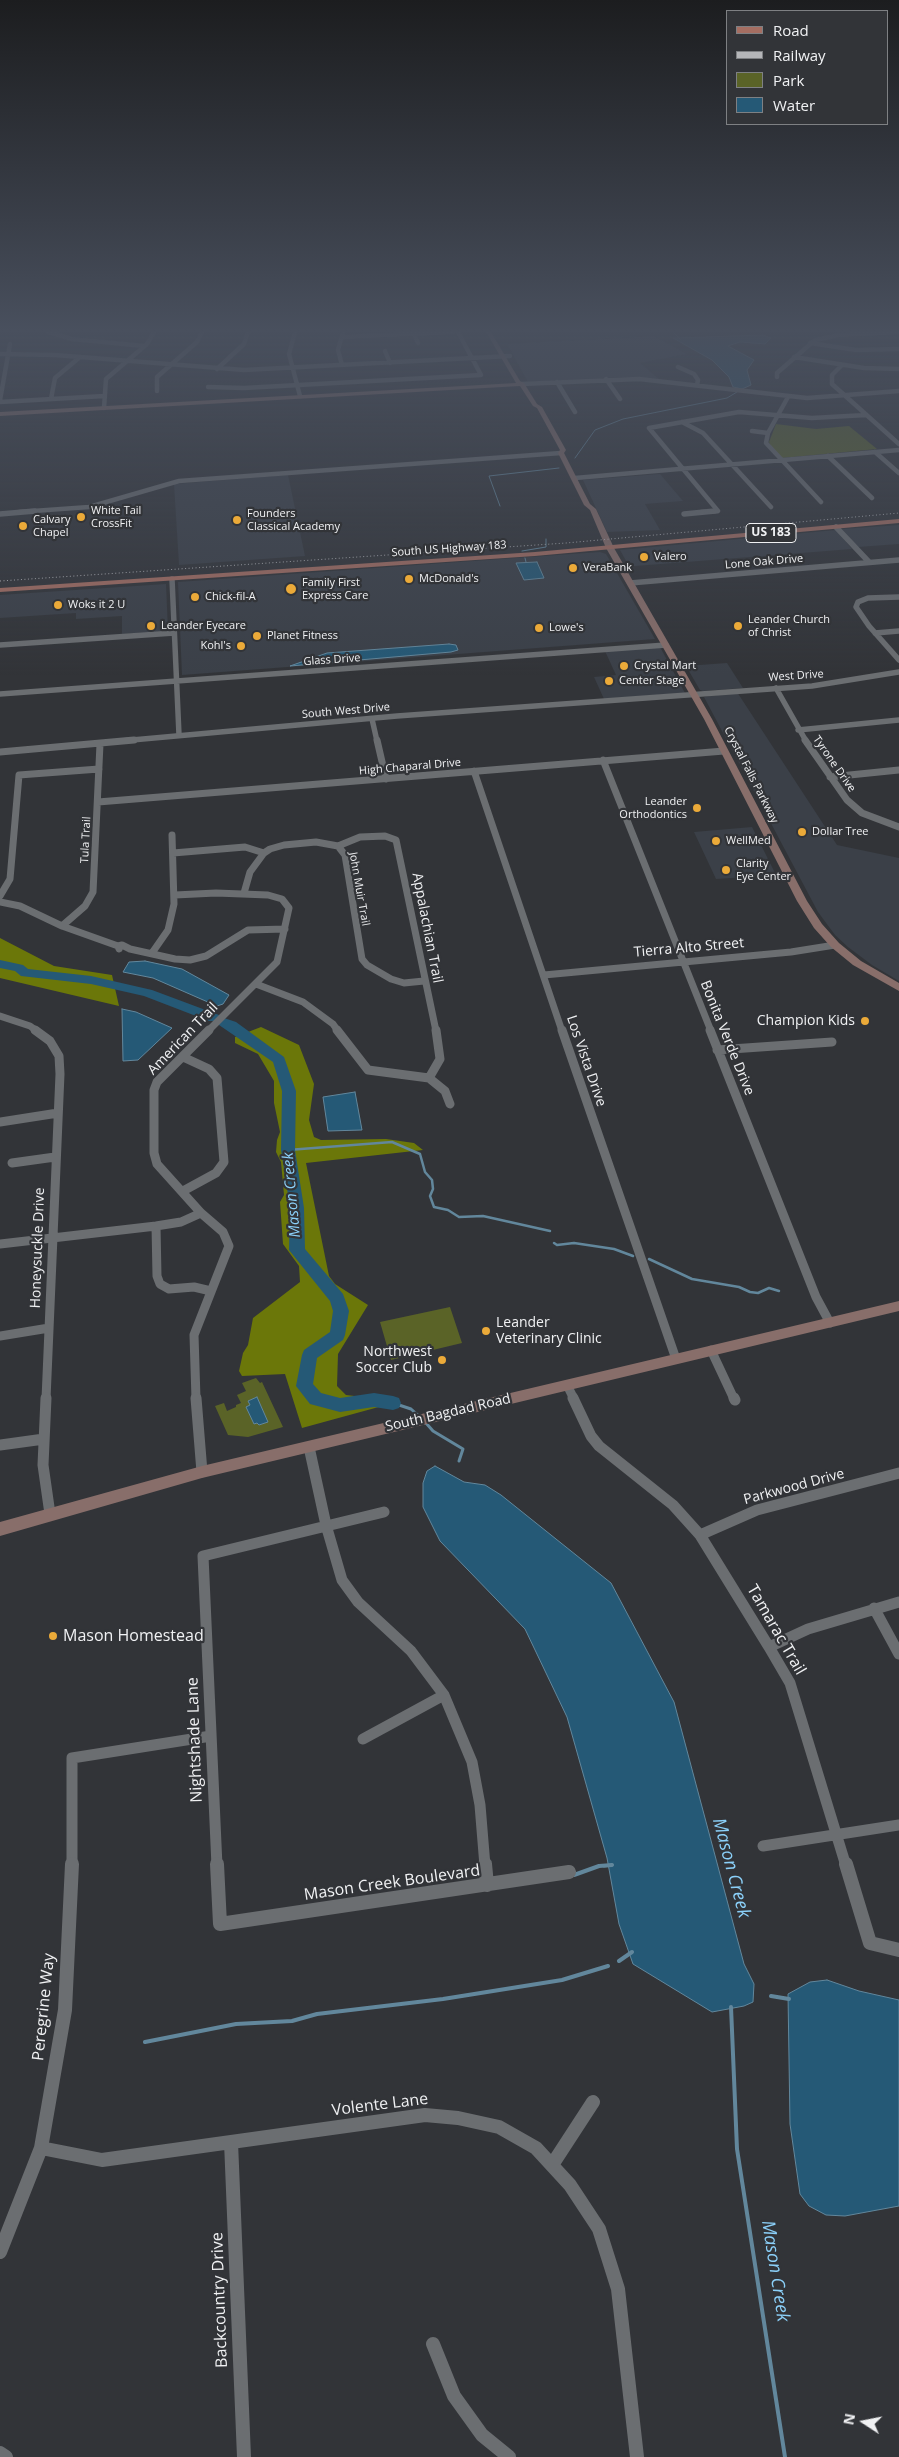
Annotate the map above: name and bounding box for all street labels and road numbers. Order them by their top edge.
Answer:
road number: US 183 [746,524,796,542]
street label: South US Highway 183 [391,538,507,560]
street label: Lone Oak Drive [724,552,804,572]
street label: Glass Drive [303,651,361,669]
street label: West Drive [768,667,824,685]
street label: South West Drive [301,701,391,721]
street label: Crystal Falls Parkway [721,725,781,825]
street label: Tyrone Drive [810,733,858,795]
street label: High Chaparal Drive [358,756,462,778]
street label: Tula Trail [78,816,94,864]
street label: John Muir Trail [346,851,372,927]
street label: Appalachian Trail [408,871,446,985]
street label: Tierra Alto Street [633,935,745,961]
street label: Bonita Verde Drive [696,978,758,1098]
street label: American Trail [144,999,222,1079]
street label: Los Vista Drive [563,1013,609,1109]
street label: Honeysuckle Drive [27,1187,49,1309]
street label: South Bagdad Road [384,1390,512,1436]
street label: Parkwood Drive [742,1465,846,1509]
street label: Tamarac Trail [742,1581,810,1679]
street label: Nightshade Lane [183,1677,207,1803]
street label: Mason Creek Boulevard [303,1861,481,1905]
street label: Peregrine Way [29,1952,59,2062]
street label: Volente Lane [331,2090,429,2120]
street label: Backcountry Drive [208,2232,232,2368]

